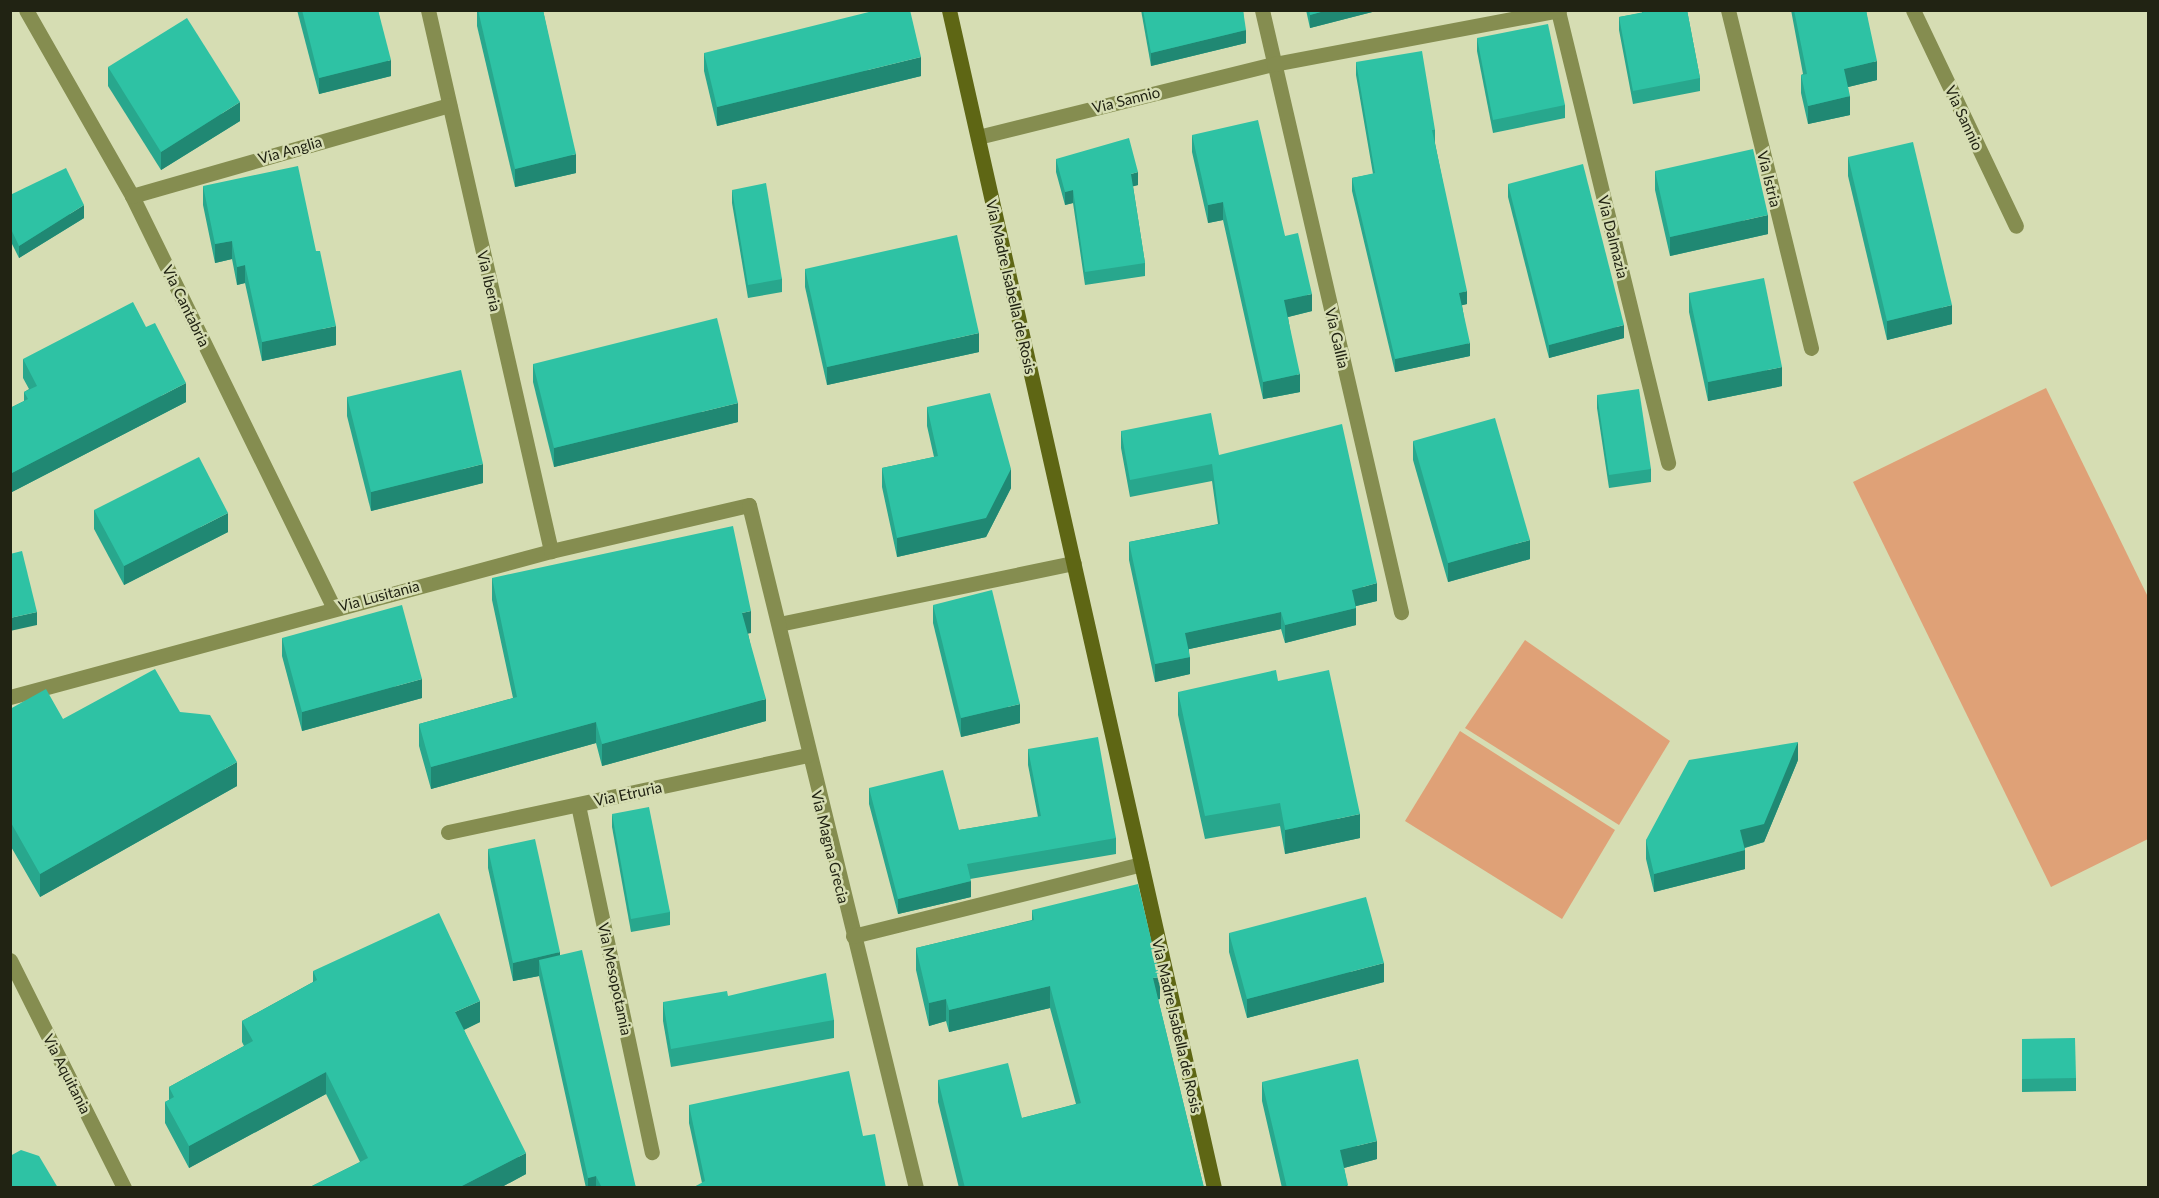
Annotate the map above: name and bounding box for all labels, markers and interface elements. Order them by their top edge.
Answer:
street label: Via Sannio [1090,83,1162,117]
street label: Via Sannio [1941,83,1987,153]
street label: Via Anglia [256,132,324,168]
street label: Via Istria [1753,149,1785,209]
street label: Via Dalmazia [1594,194,1632,280]
street label: Via Madre Isabella de Rosis [982,198,1040,376]
street label: Via Iberia [473,249,505,313]
street label: Via Cantabria [159,262,213,350]
street label: Via Gallia [1321,306,1353,370]
street label: Via Lusitania [337,577,421,615]
street label: Via Etruria [592,778,664,810]
street label: Via Magna Grecia [807,789,853,905]
street label: Via Mesopotamia [594,921,636,1037]
street label: Via Madre Isabella de Rosis [1148,937,1206,1115]
street label: Via Aquitania [39,1031,95,1117]

